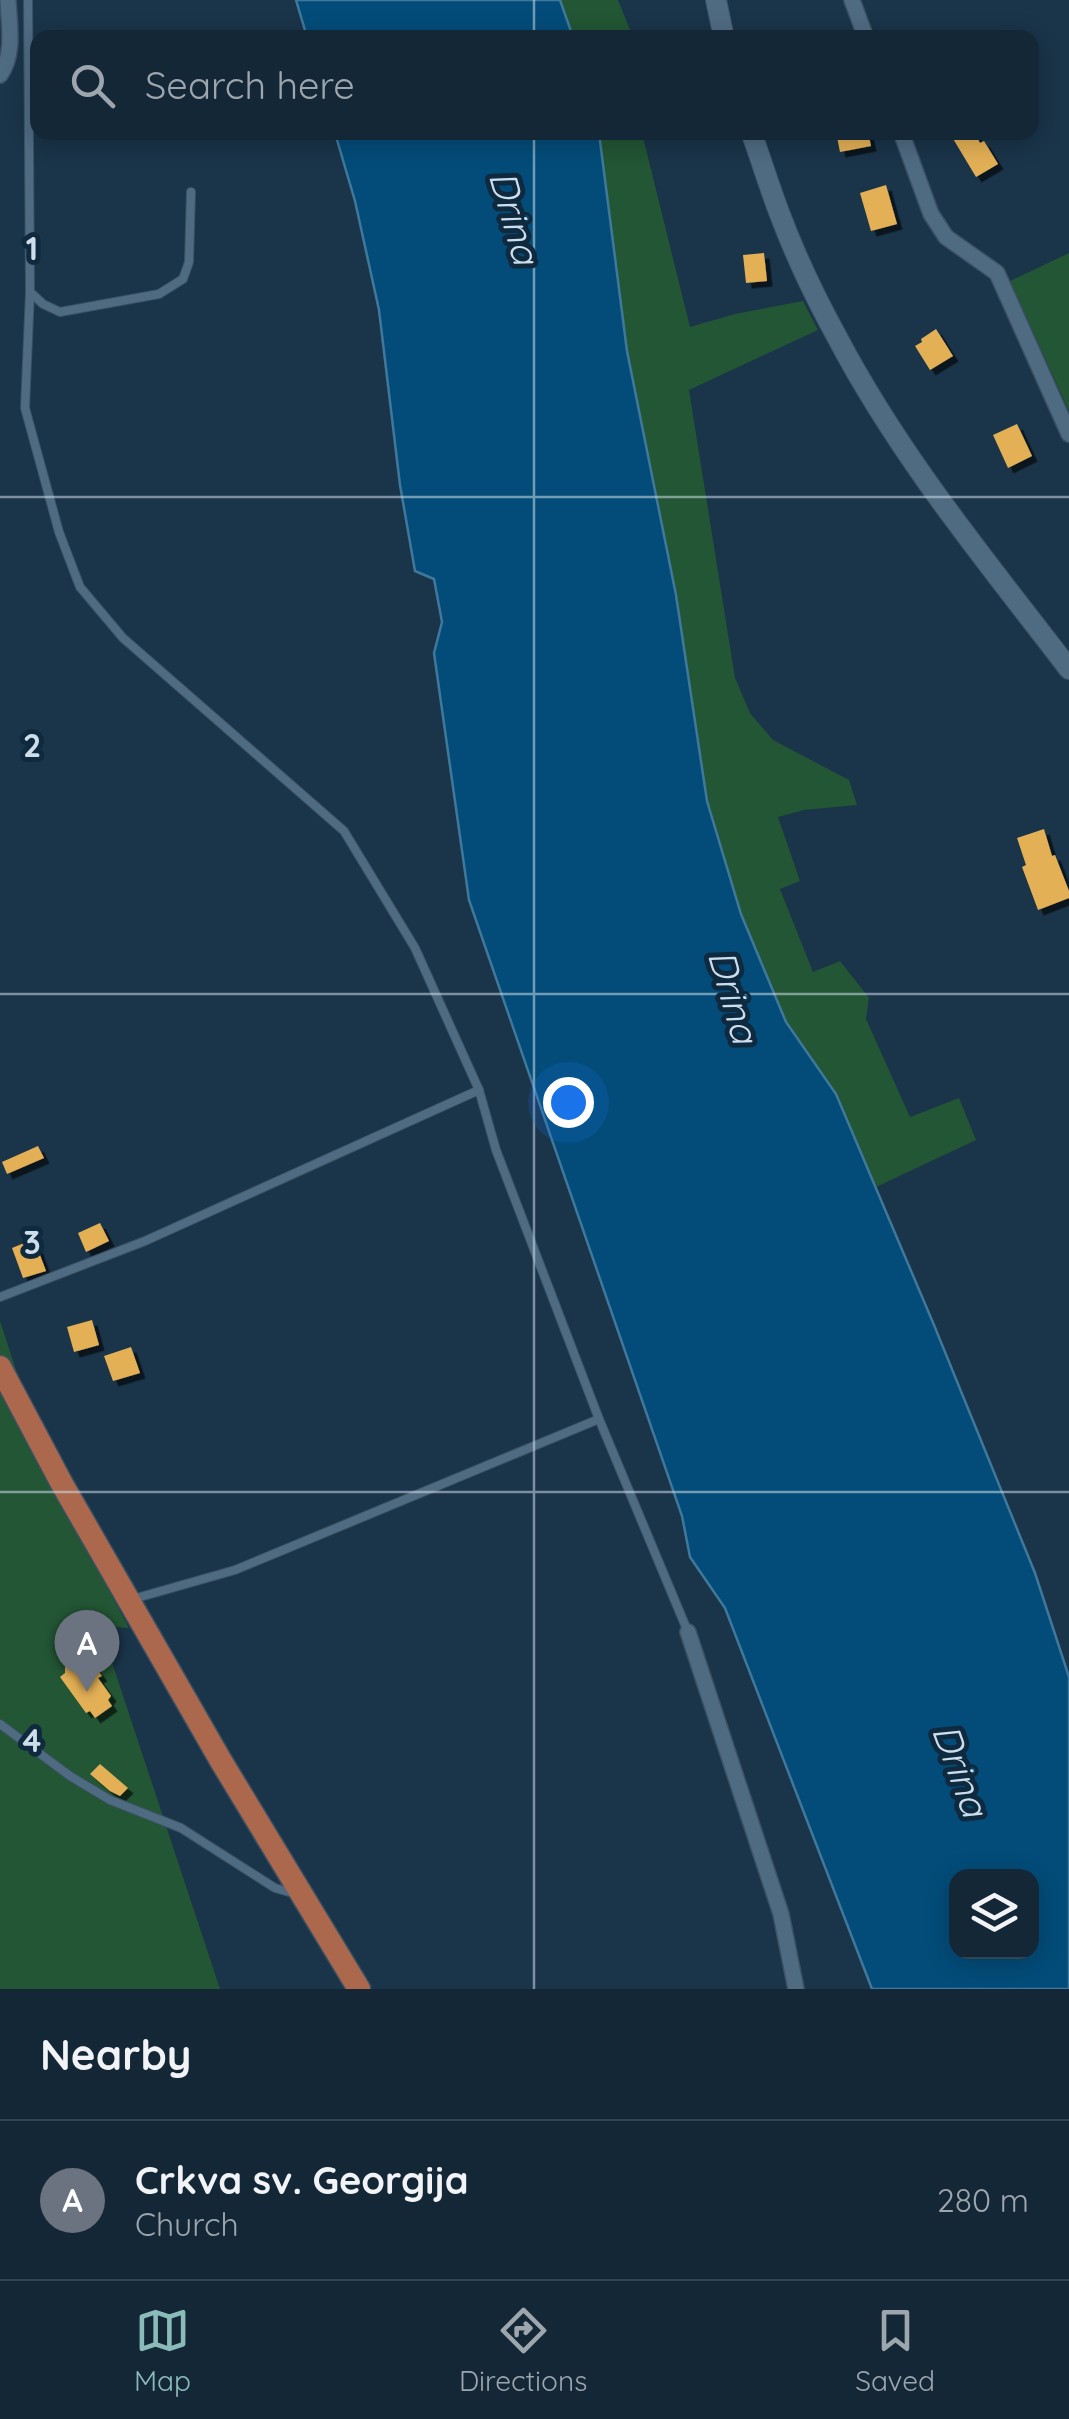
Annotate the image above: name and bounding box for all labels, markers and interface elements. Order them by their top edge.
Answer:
search box [30,30,1039,140]
icon: search [65,58,120,113]
text: Search here [145,61,355,109]
water label: Drina [479,165,552,271]
text: 1 [26,228,38,268]
text: 2 [23,725,41,765]
water label: Drina [698,944,771,1050]
your location [543,1077,594,1128]
text: 3 [23,1222,41,1262]
pin: A [54,1610,120,1692]
water label: Drina [922,1717,1000,1825]
text: 4 [23,1720,42,1760]
map controls [949,1869,1039,1959]
button: layers [949,1869,1039,1959]
text: Nearby [40,2028,191,2081]
text: Crkva sv. Georgija [135,2156,469,2204]
text: A [62,2180,83,2220]
text: 280 m [937,2180,1029,2220]
text: Church [135,2204,239,2244]
tab: Map [134,2303,191,2398]
tab: Directions [459,2303,587,2398]
tab: Saved [855,2303,935,2398]

